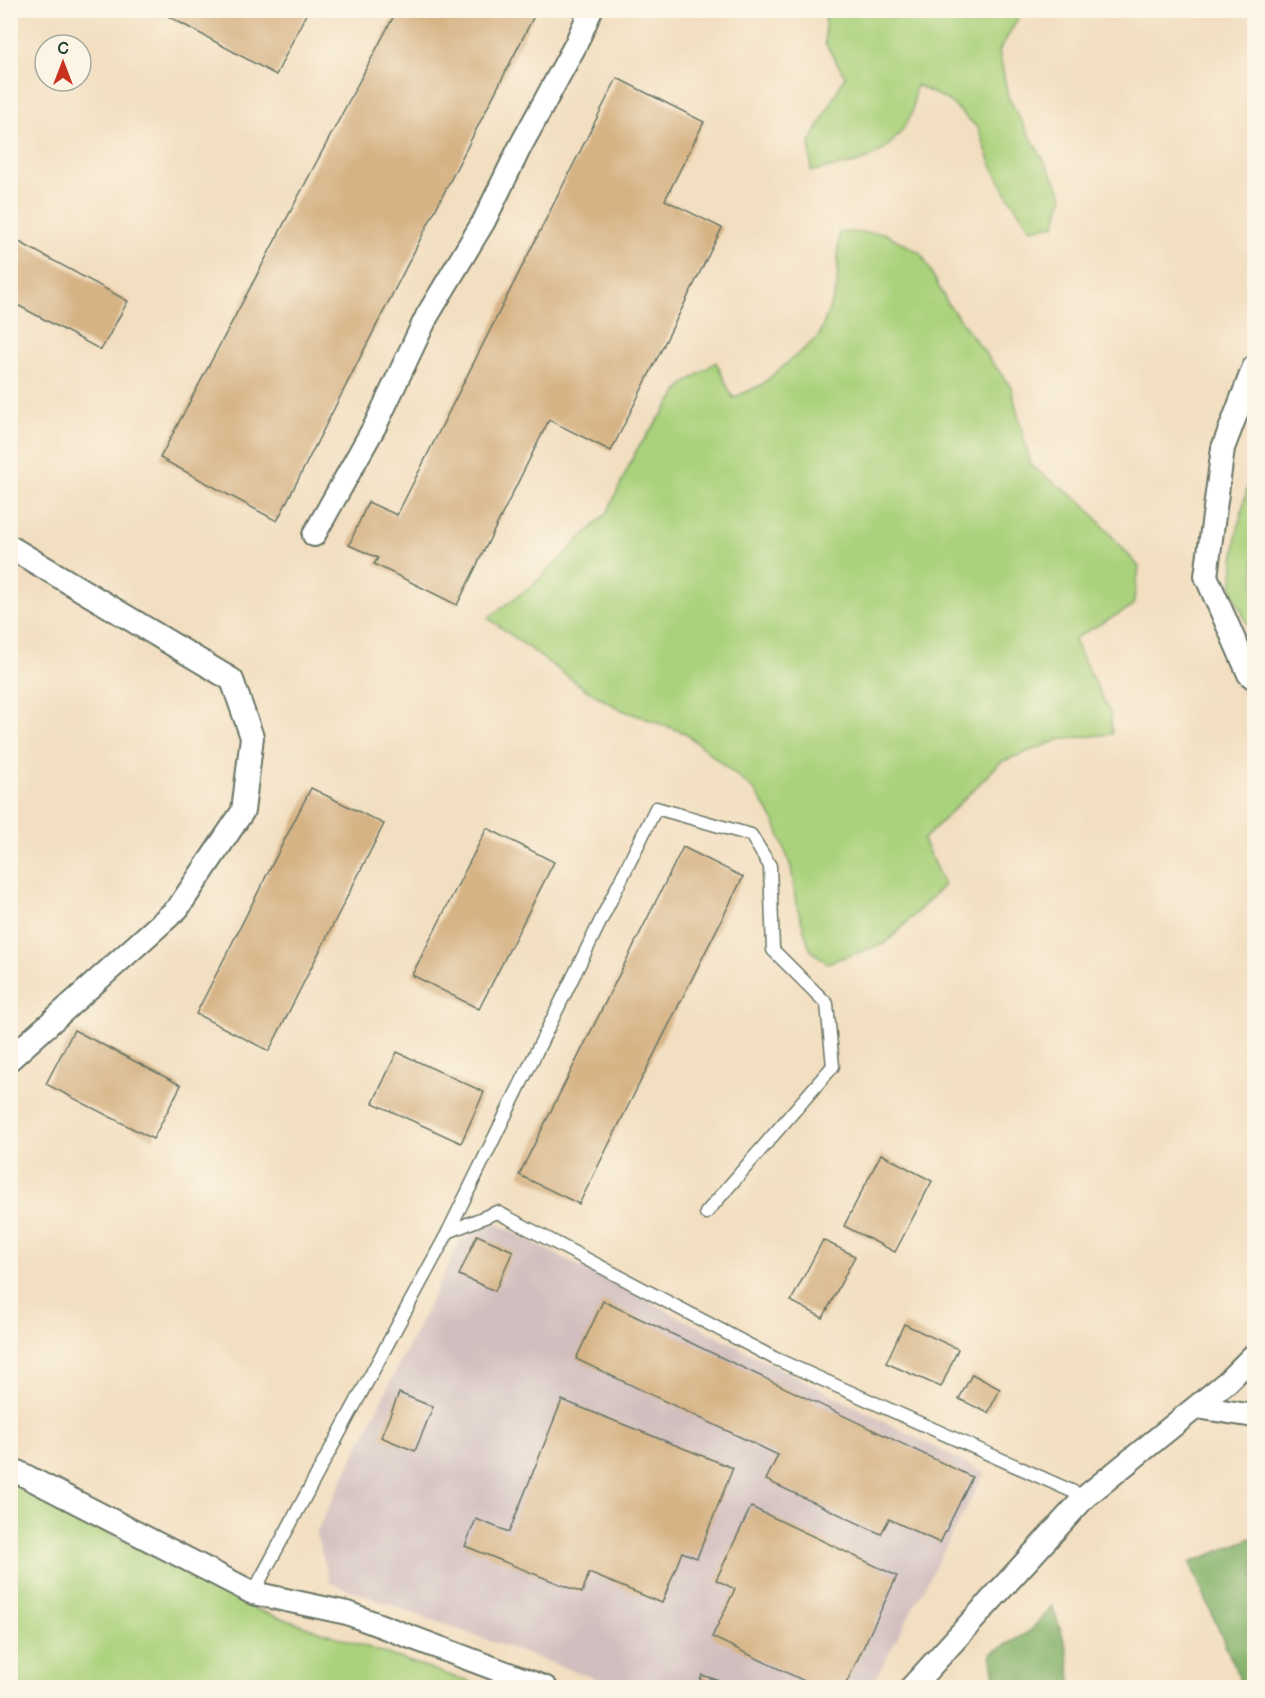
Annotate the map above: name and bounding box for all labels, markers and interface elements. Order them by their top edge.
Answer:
north arrow [33,33,93,93]
text: С [57,40,69,59]

